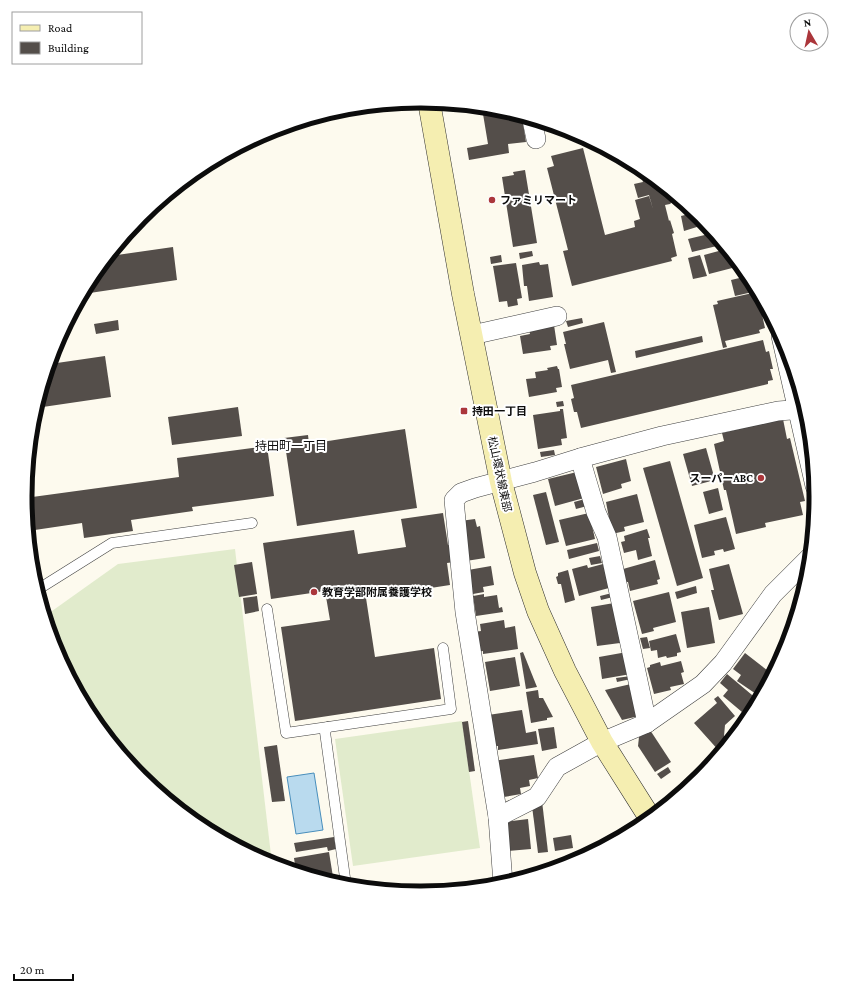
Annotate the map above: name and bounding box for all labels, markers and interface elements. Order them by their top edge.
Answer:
legend [12,12,142,64]
north arrow [789,12,829,52]
text: N [803,16,813,29]
text: Road [48,21,73,35]
text: Building [48,41,89,55]
place label: ファミリマート [500,194,577,206]
marker: ファミリマート [487,195,497,205]
place label: 持田一丁目 [472,405,527,417]
marker: 持田一丁目 [459,406,469,416]
street label: 松山環状線東部 [486,435,514,513]
district label: 持田町一丁目 [255,439,327,453]
place label: スーパーABC [689,472,753,484]
marker: スーパーABC [756,473,766,483]
place label: 教育学部附属養護学校 [322,586,432,598]
marker: 教育学部附属養護学校 [309,587,319,597]
scale bar [14,956,73,982]
text: 20 m [20,963,45,977]

